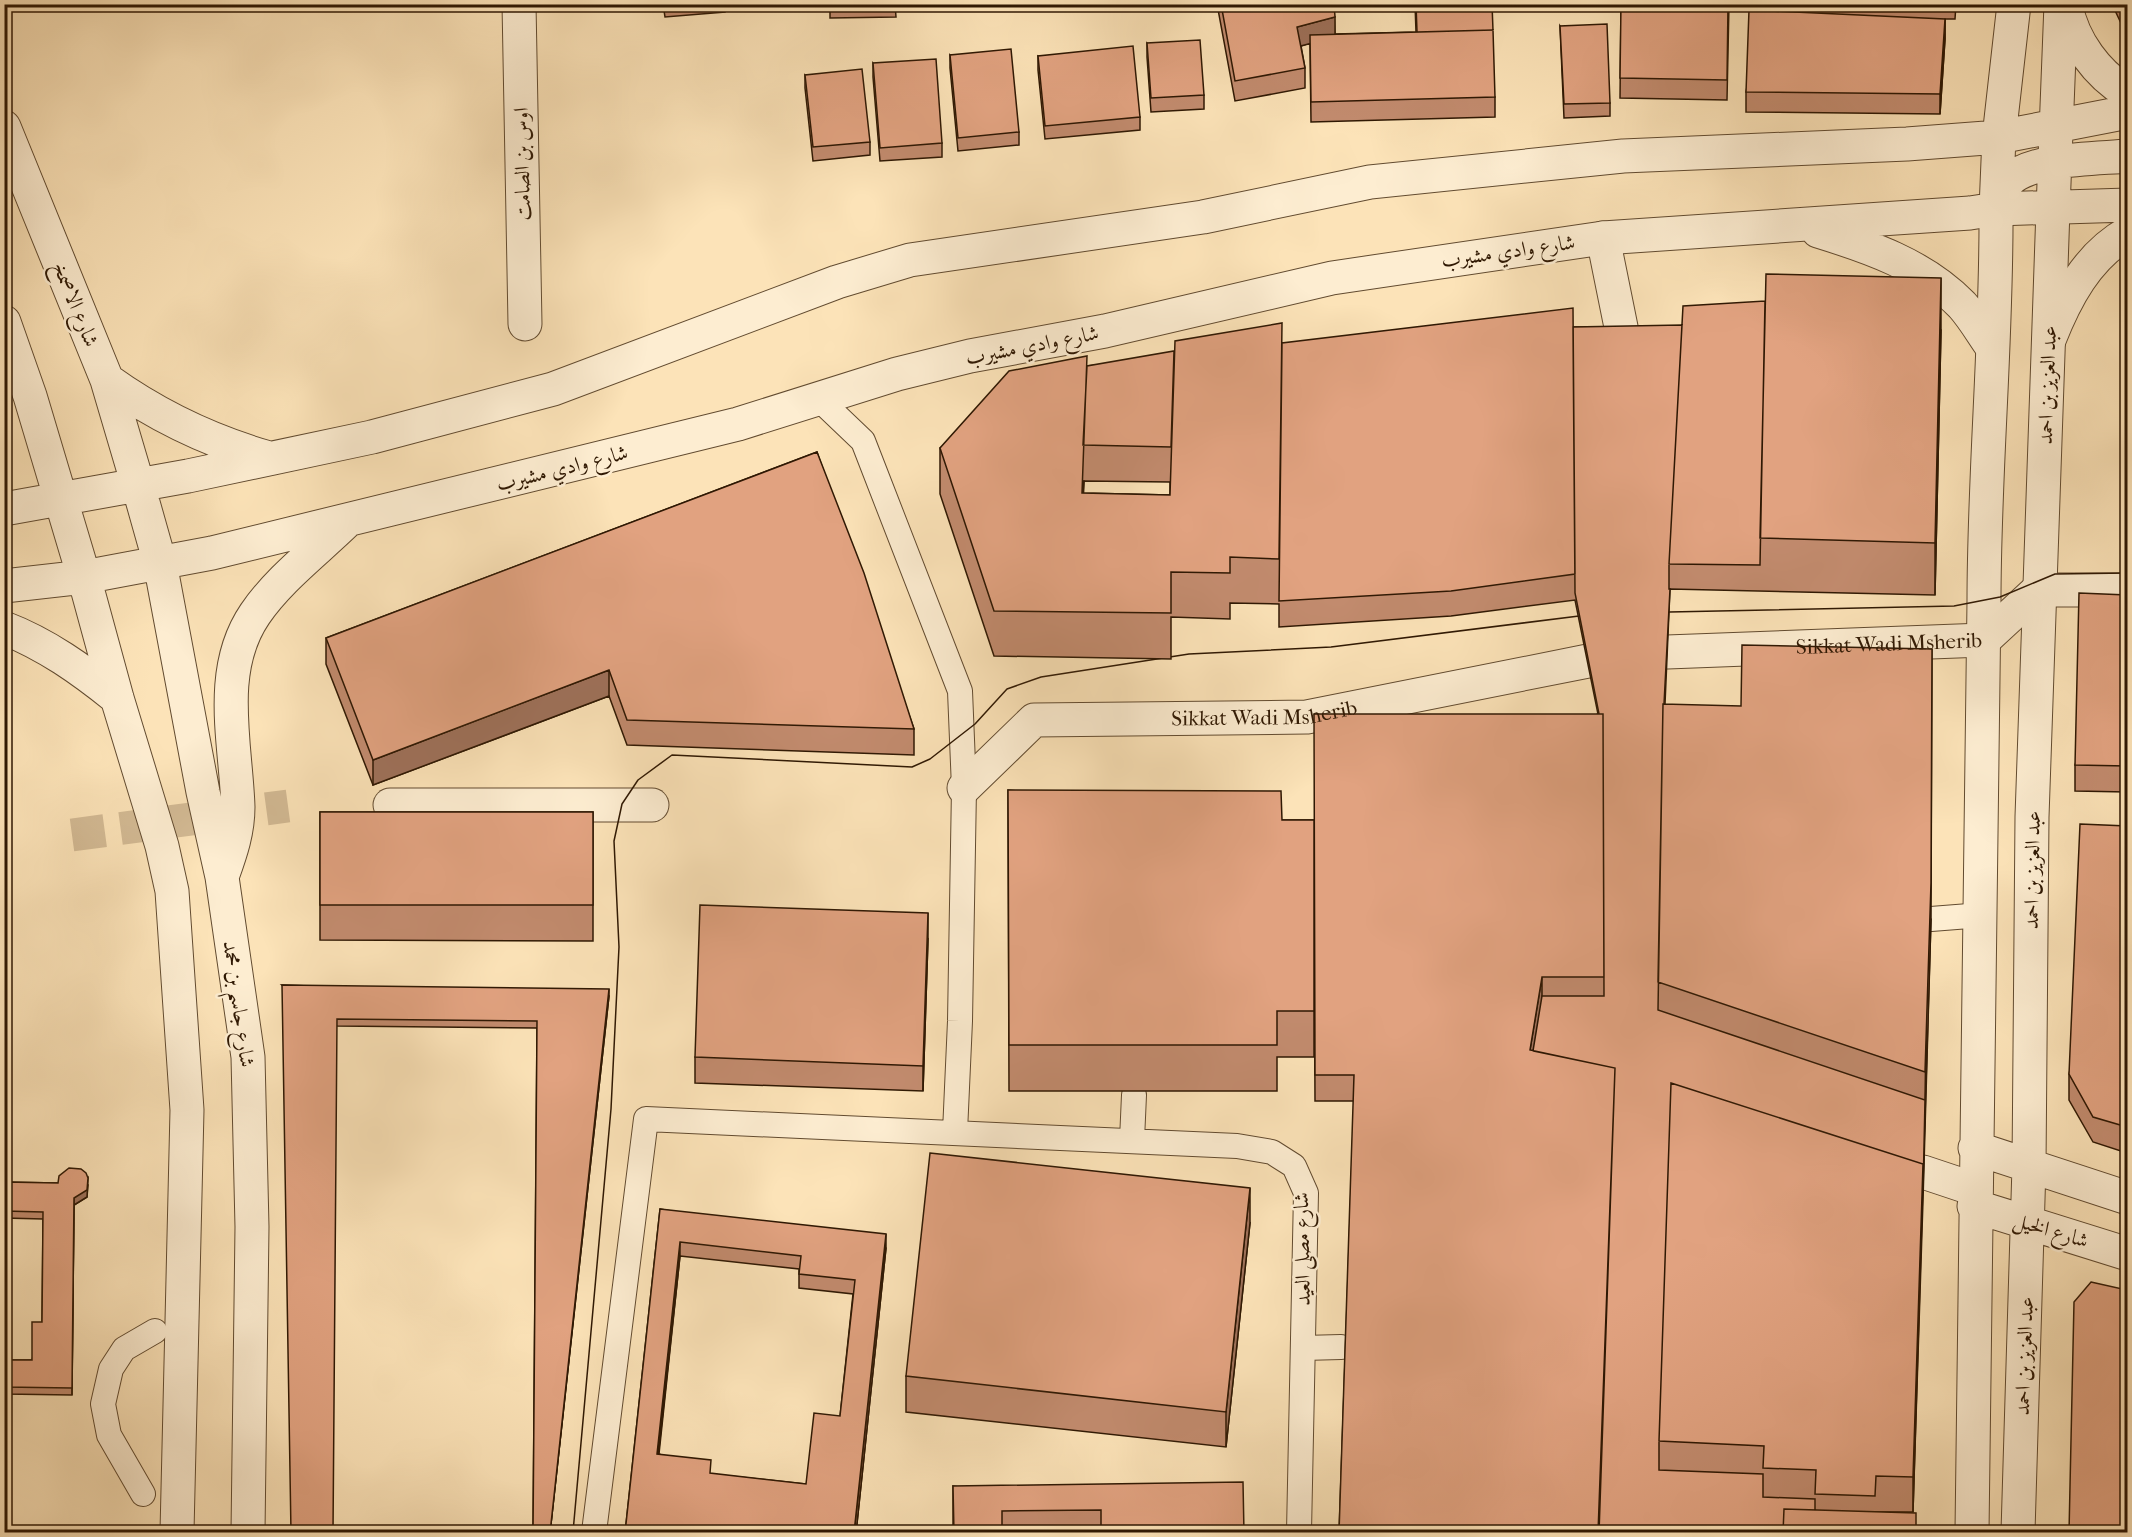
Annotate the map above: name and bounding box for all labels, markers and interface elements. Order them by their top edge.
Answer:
street label: اوس بن الصامت [509,107,535,221]
street label: شارع وادي مشيرب [1439,230,1577,278]
street label: شارع الاصمخ [42,258,104,353]
street label: شارع وادي مشيرب [963,320,1102,376]
street label: عبد العزيز بن احمد [2033,325,2062,445]
street label: شارع وادي مشيرب [494,440,632,502]
street label: Sikkat Wadi Msherib [1795,628,1982,659]
street label: Sikkat Wadi Msherib [1171,695,1359,730]
street label: عبد العزيز بن احمد [2019,810,2046,930]
street label: شارع جاسم بن محمد [209,939,260,1070]
street label: شارع مصلى العيد [1289,1192,1321,1306]
street label: شارع الخيل [2009,1207,2092,1259]
street label: عبد العزيز بن احمد [2010,1296,2039,1416]

